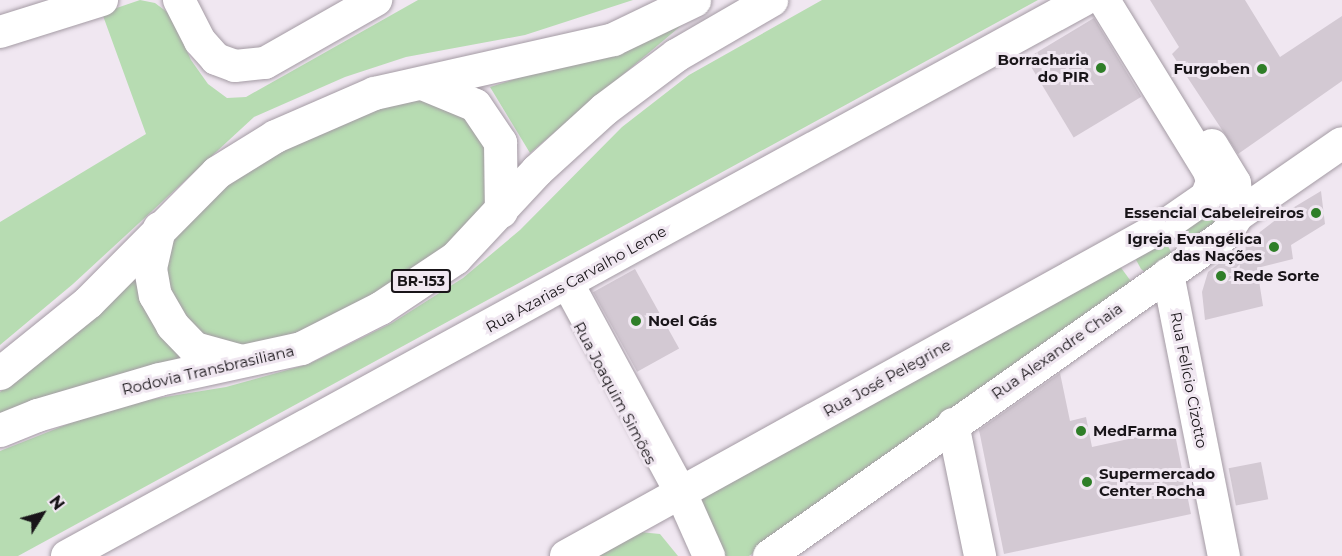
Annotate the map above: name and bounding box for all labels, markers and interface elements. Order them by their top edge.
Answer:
place label: Borracharia do PIR [997,50,1089,85]
place label: Furgoben [1173,60,1250,78]
marker: Borracharia do PIR [1094,61,1108,75]
marker: Furgoben [1255,62,1269,76]
place label: Essencial Cabeleireiros [1124,204,1304,222]
marker: Essencial Cabeleireiros [1309,206,1323,220]
street label: Rua Azarias Carvalho Leme [483,222,669,336]
place label: Igreja Evangélica das Nações [1127,229,1262,264]
marker: Igreja Evangélica das Nações [1267,240,1281,254]
place label: Rede Sorte [1233,267,1319,285]
marker: Rede Sorte [1214,269,1228,283]
road number: BR-153 [390,270,452,292]
street label: Rua Alexandre Chaia [988,299,1126,403]
street label: Rua Felício Cizotto [1167,310,1211,450]
place label: Noel Gás [648,312,717,330]
marker: Noel Gás [629,314,643,328]
street label: Rua Joaquim Simões [570,319,660,467]
street label: Rua José Pelegrine [820,335,954,421]
street label: Rodovia Transbrasiliana [120,341,296,399]
place label: MedFarma [1093,422,1177,440]
marker: MedFarma [1074,424,1088,438]
place label: Supermercado Center Rocha [1099,464,1215,499]
marker: Supermercado Center Rocha [1080,475,1094,489]
north arrow [12,484,72,544]
text: N [45,492,68,514]

